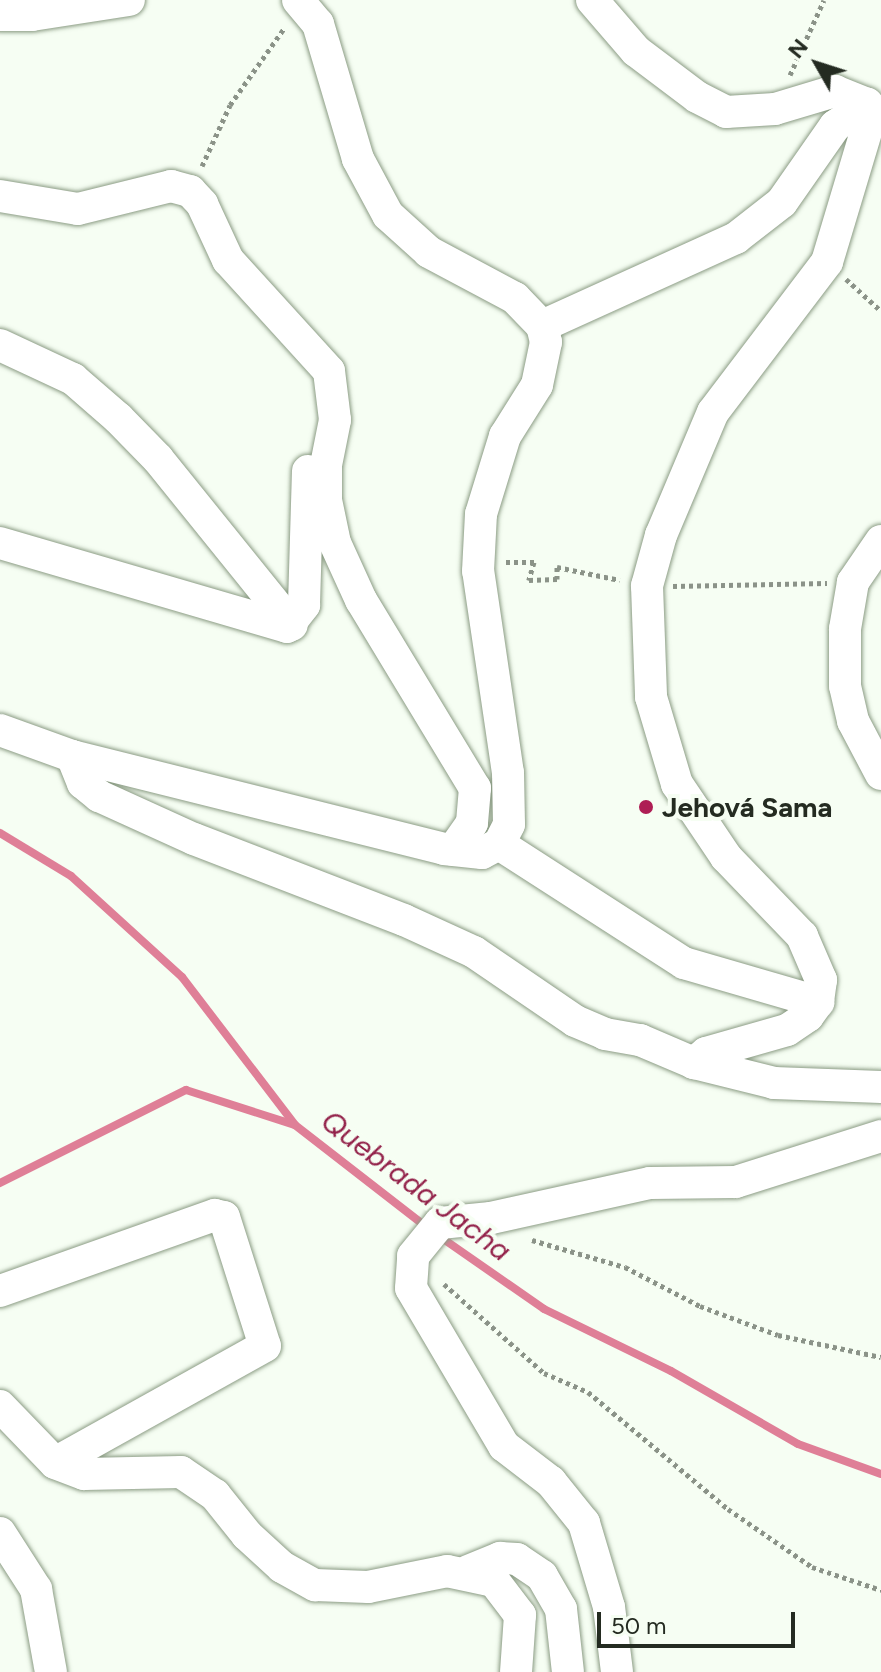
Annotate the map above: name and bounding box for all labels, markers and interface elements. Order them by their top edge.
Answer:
north arrow [777,24,857,104]
text: N [782,33,814,64]
place label: Jehová Sama [662,790,832,824]
marker: Jehová Sama [637,798,655,816]
water label: Quebrada Jacha [314,1103,518,1269]
scale bar [601,1596,799,1646]
text: 50 m [611,1611,667,1640]

